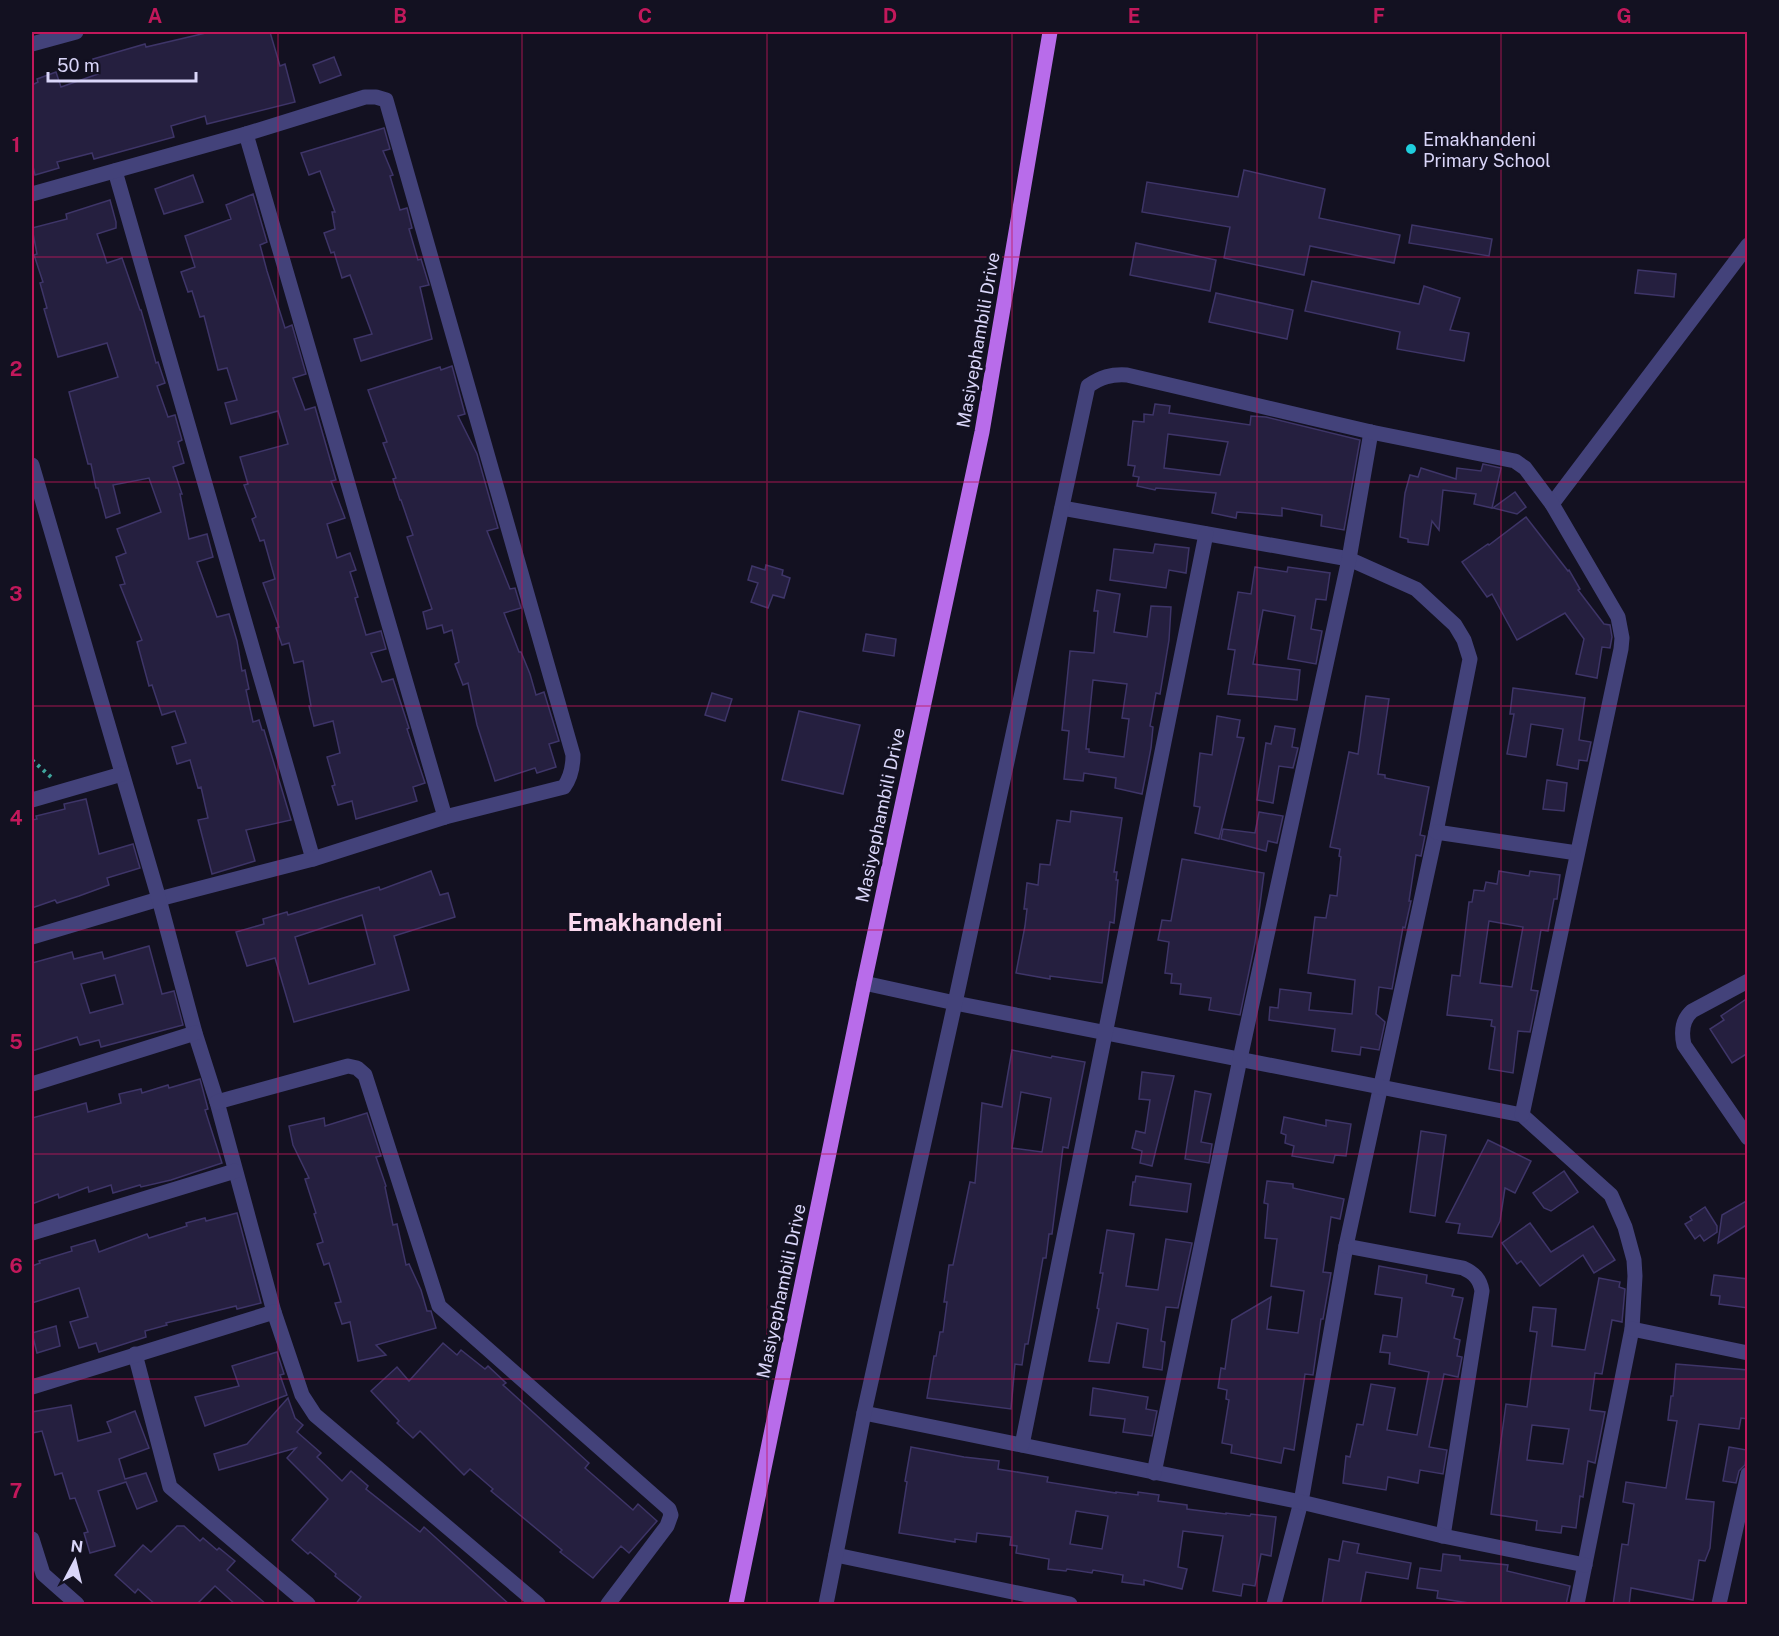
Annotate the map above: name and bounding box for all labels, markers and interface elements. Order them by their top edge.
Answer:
text: A [148,4,162,28]
text: B [393,4,407,28]
text: C [638,4,652,28]
text: D [883,4,897,28]
text: E [1128,4,1140,28]
text: F [1373,4,1385,28]
text: G [1616,4,1632,28]
scale bar [48,45,196,83]
text: 50 m [57,55,100,76]
place label: Emakhandeni Primary School [1423,129,1551,171]
text: 1 [12,133,20,157]
marker: Emakhandeni Primary School [1404,142,1418,156]
street label: Masiyephambili Drive [952,250,1004,430]
text: 2 [10,357,22,381]
text: 3 [9,582,23,606]
street label: Masiyephambili Drive [851,726,909,904]
text: 4 [9,806,23,830]
district label: Emakhandeni [567,908,723,936]
text: 5 [9,1030,23,1054]
street label: Masiyephambili Drive [752,1202,810,1380]
text: 6 [9,1254,23,1278]
text: 7 [10,1479,22,1503]
north arrow [45,1531,105,1591]
text: N [69,1536,84,1557]

